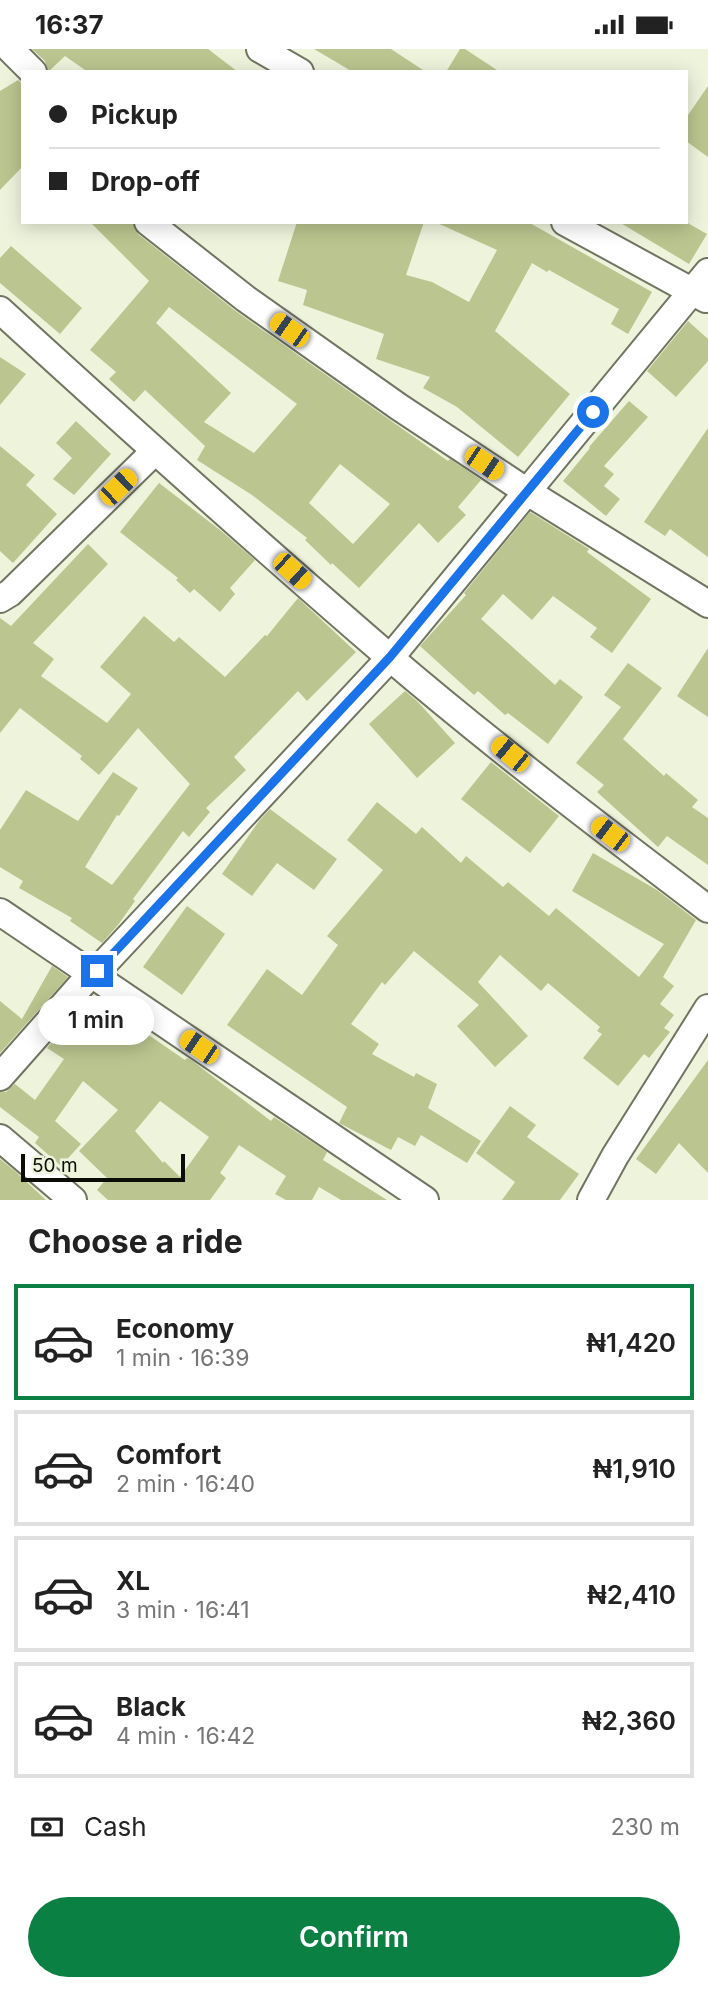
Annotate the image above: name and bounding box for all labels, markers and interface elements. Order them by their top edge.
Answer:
text: 16:37 [35,9,104,40]
text: Pickup [91,99,178,130]
text: Drop-off [91,166,200,197]
car [266,309,313,351]
route start [577,396,609,428]
car [461,443,508,483]
car [96,465,141,509]
car [270,549,315,593]
car [488,733,533,775]
car [587,813,634,855]
route end [81,955,113,987]
callout: 1 min [39,995,155,1045]
text: 1 min [68,1006,124,1034]
car [176,1027,223,1067]
scale bar [21,1151,186,1183]
text: 50 m [32,1154,78,1177]
text: Choose a ride [28,1222,243,1261]
icon: car [32,1311,95,1374]
text: Economy [116,1313,234,1344]
text: ₦1,420 [586,1327,676,1358]
text: 1 min · 16:39 [116,1344,249,1372]
icon: car [32,1437,95,1500]
text: Comfort [116,1439,221,1470]
text: ₦1,910 [592,1453,676,1484]
text: 2 min · 16:40 [116,1470,255,1498]
icon: car [32,1563,95,1626]
text: XL [116,1565,150,1596]
text: ₦2,410 [587,1579,676,1610]
text: 3 min · 16:41 [116,1596,250,1624]
icon: car [32,1689,95,1752]
text: Black [116,1691,186,1722]
text: ₦2,360 [582,1705,676,1736]
text: 4 min · 16:42 [116,1722,255,1750]
icon: cash [28,1808,66,1846]
text: Cash [84,1811,147,1842]
text: 230 m [611,1813,680,1841]
button: Confirm [28,1897,680,1977]

